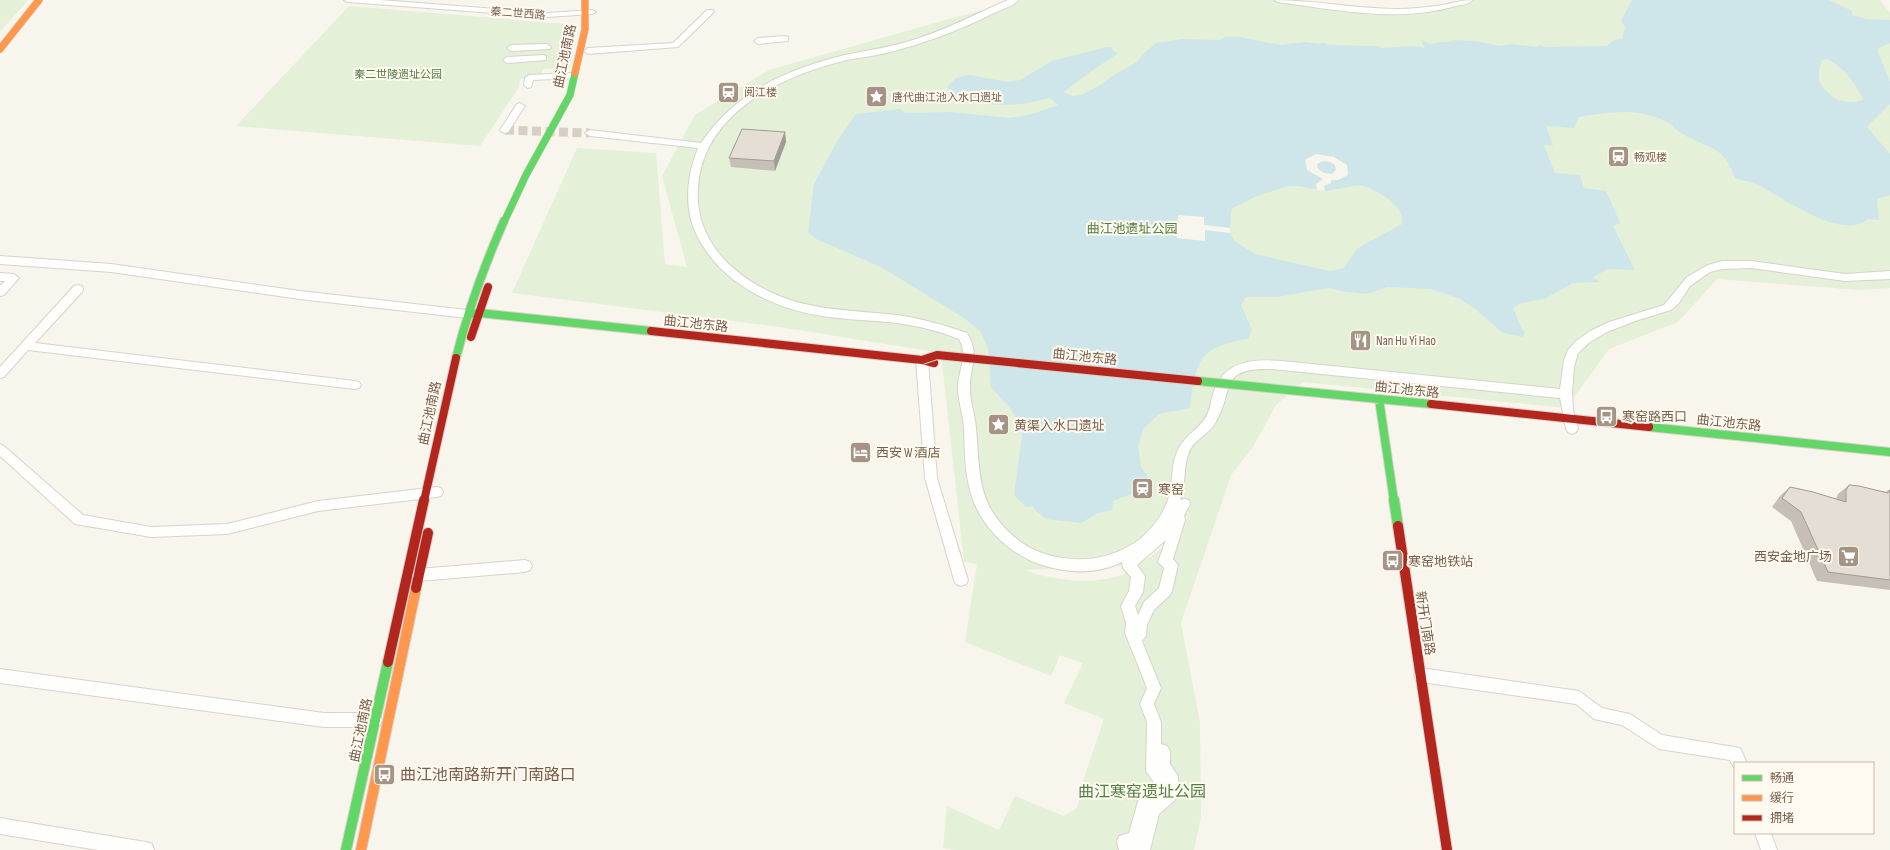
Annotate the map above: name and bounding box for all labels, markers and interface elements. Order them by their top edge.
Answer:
street label: 秦二世西路 [490,5,546,22]
street label: 曲江池南路 [550,23,580,90]
park label: 秦二世陵遗址公园 [354,68,442,81]
station icon: 阅江楼 [716,79,742,105]
place icon: 唐代曲江池入水口遗址 [864,84,890,110]
place label: 阅江楼 [744,86,777,99]
place label: 唐代曲江池入水口遗址 [892,91,1002,104]
station icon: 畅观楼 [1606,144,1632,170]
place label: 畅观楼 [1634,151,1667,164]
park label: 曲江池遗址公园 [1086,221,1178,237]
street label: 曲江池东路 [663,313,729,335]
restaurant icon: Nan Hu Yi Hao [1348,327,1374,353]
place label: Nan Hu Yi Hao [1376,333,1436,349]
street label: 曲江池东路 [1052,346,1118,368]
street label: 曲江池东路 [1374,379,1440,401]
street label: 曲江池南路 [415,380,445,447]
bus stop icon: 寒窑路西口 [1593,403,1619,429]
place label: 寒窑路西口 [1622,409,1687,425]
place icon: 黄渠入水口遗址 [985,412,1011,438]
street label: 曲江池东路 [1696,412,1762,434]
place label: 黄渠入水口遗址 [1014,418,1105,434]
hotel icon: 西安 W 酒店 [848,439,874,465]
place label: 西安 W 酒店 [876,445,941,461]
station icon: 寒窑 [1129,476,1155,502]
place label: 寒窑 [1158,482,1184,498]
supermarket icon: 西安金地广场 [1835,543,1861,569]
bus stop icon: 寒窑地铁站 [1379,548,1405,574]
place label: 西安金地广场 [1754,549,1832,565]
place label: 寒窑地铁站 [1408,554,1473,570]
street label: 新开门南路 [1412,590,1438,657]
street label: 曲江池南路 [346,697,376,764]
bus stop icon: 曲江池南路新开门南路口 [372,761,398,787]
legend [1734,762,1874,834]
place label: 曲江池南路新开门南路口 [400,766,576,785]
text: 畅通 [1770,771,1794,786]
park label: 曲江寒窑遗址公园 [1078,783,1206,802]
text: 缓行 [1770,791,1794,806]
text: 拥堵 [1770,811,1794,826]

